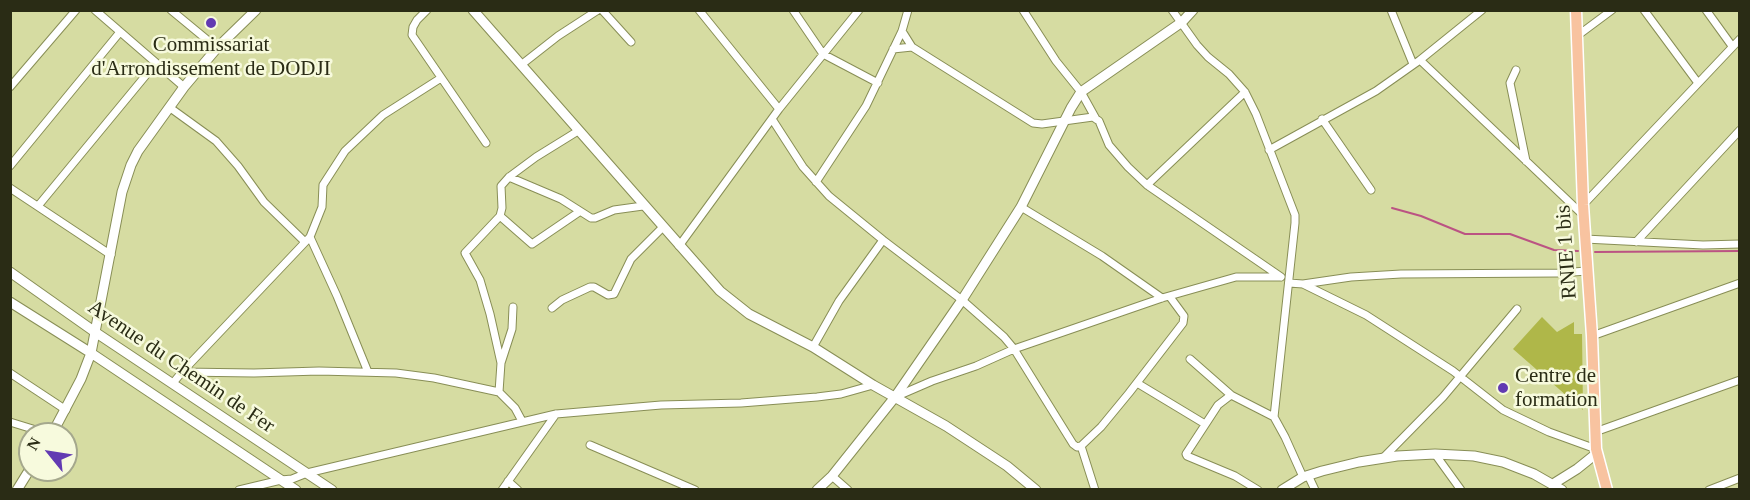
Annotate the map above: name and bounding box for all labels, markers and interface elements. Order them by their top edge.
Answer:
marker: Commissariat d'Arrondissement de DODJI [204,16,218,30]
place label: Commissariat d'Arrondissement de DODJI [91,32,331,82]
street label: RNIE 1 bis [1551,204,1583,300]
street label: Avenue du Chemin de Fer [83,295,279,439]
place label: Centre de formation [1515,363,1598,413]
marker: Centre de formation [1496,381,1510,395]
north arrow [18,422,78,482]
text: N [23,434,44,453]

